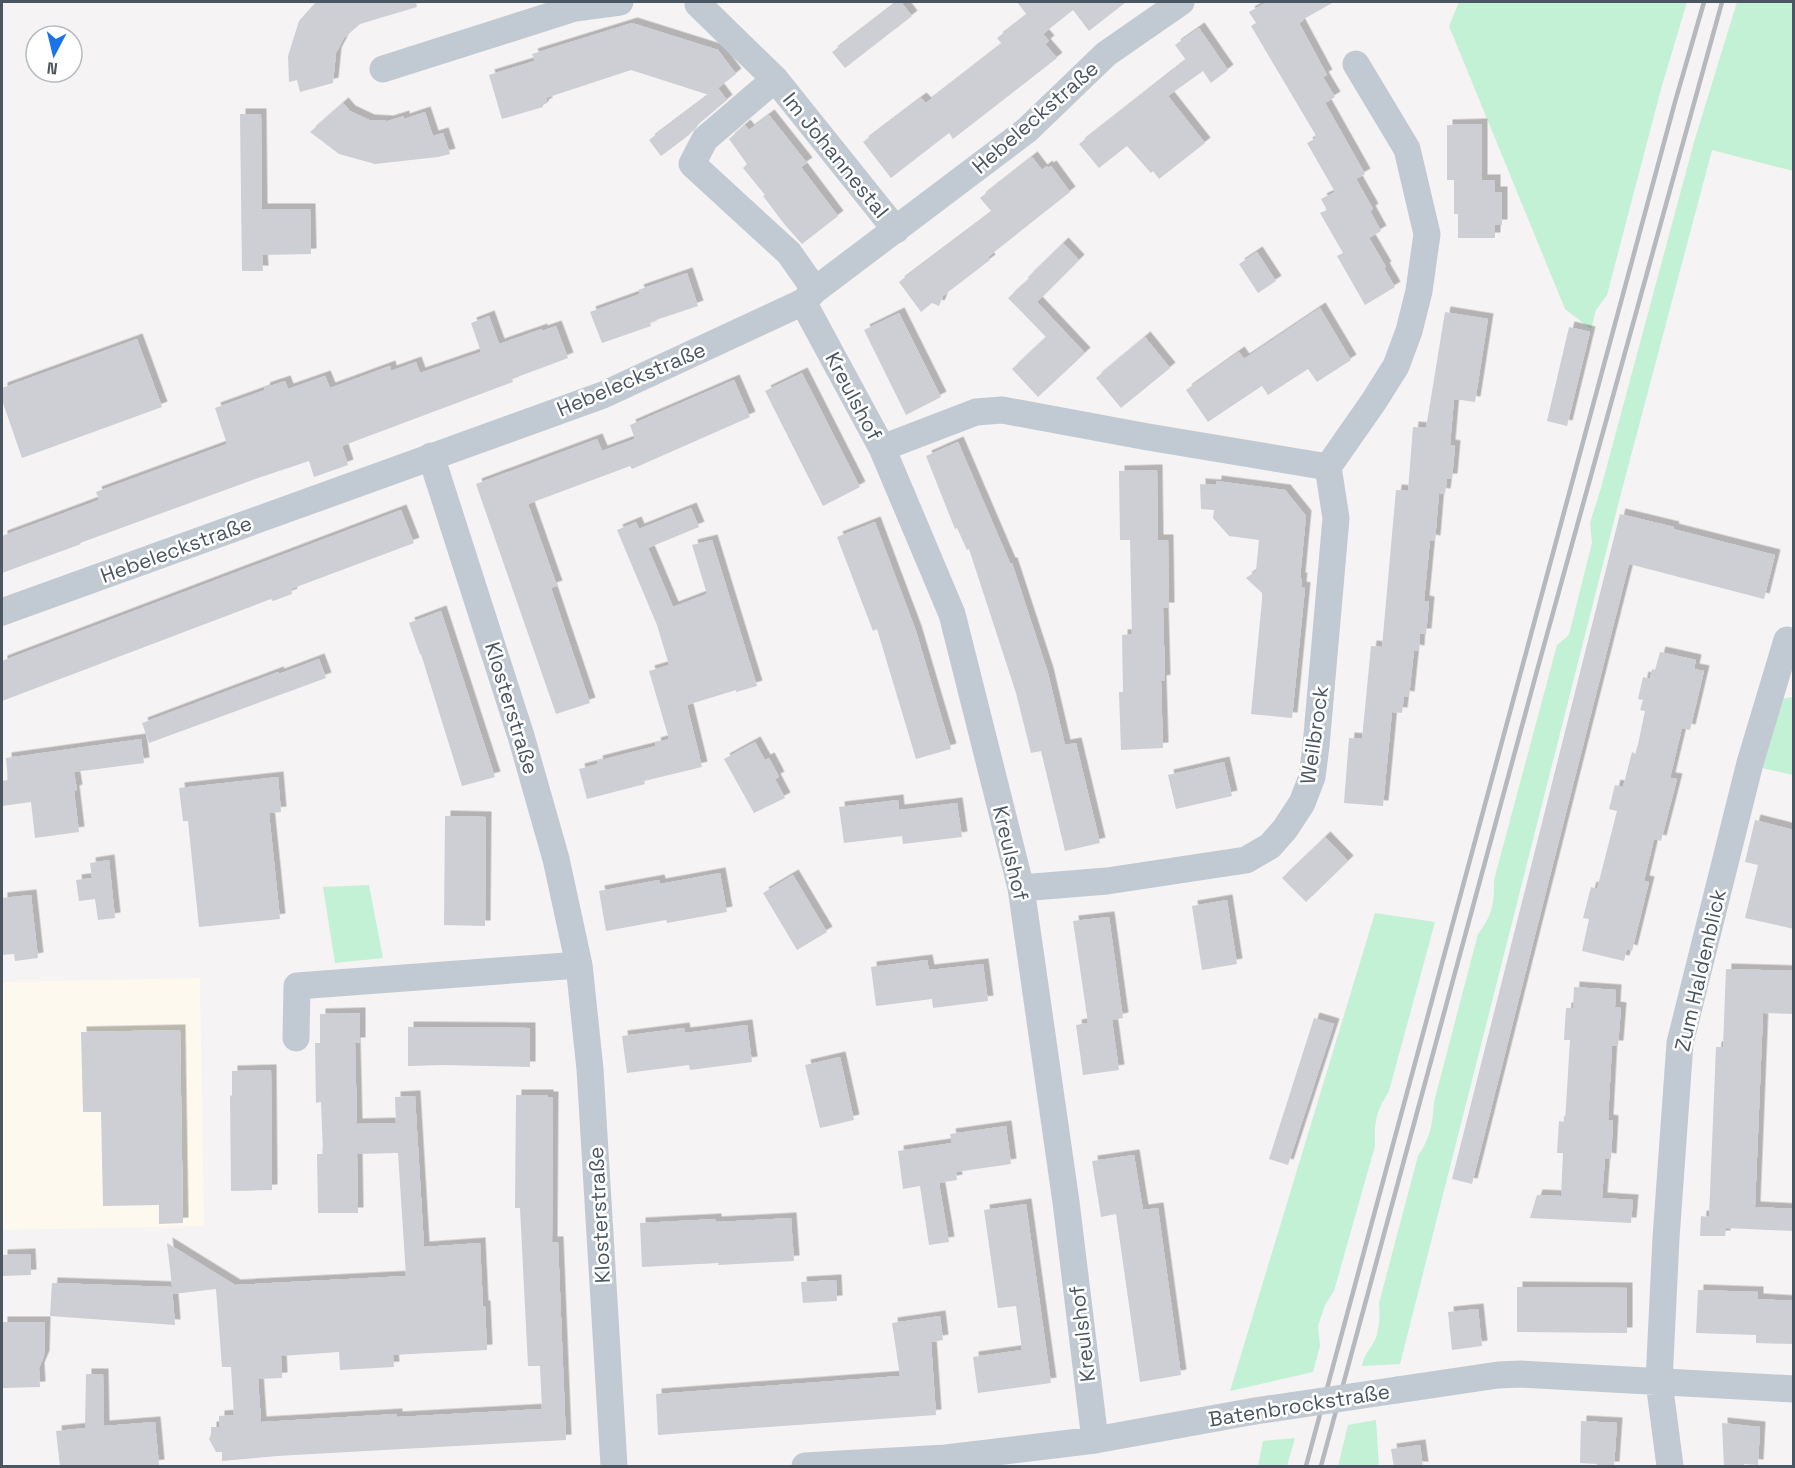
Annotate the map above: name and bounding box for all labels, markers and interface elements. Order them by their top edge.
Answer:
north arrow [24,24,84,84]
street label: Hebeleckstraße [966,55,1104,179]
text: N [46,57,59,79]
street label: Im Johannestal [777,87,895,223]
street label: Hebeleckstraße [553,335,709,423]
street label: Kreulshof [819,347,889,445]
street label: Hebeleckstraße [97,509,255,589]
street label: Klosterstraße [479,639,545,777]
street label: Weilbrock [1294,684,1334,786]
street label: Kreulshof [987,803,1035,903]
street label: Zum Haldenblick [1668,886,1732,1054]
street label: Klosterstraße [582,1146,616,1284]
street label: Kreulshof [1063,1284,1101,1384]
street label: Batenbrockstraße [1206,1377,1392,1433]

